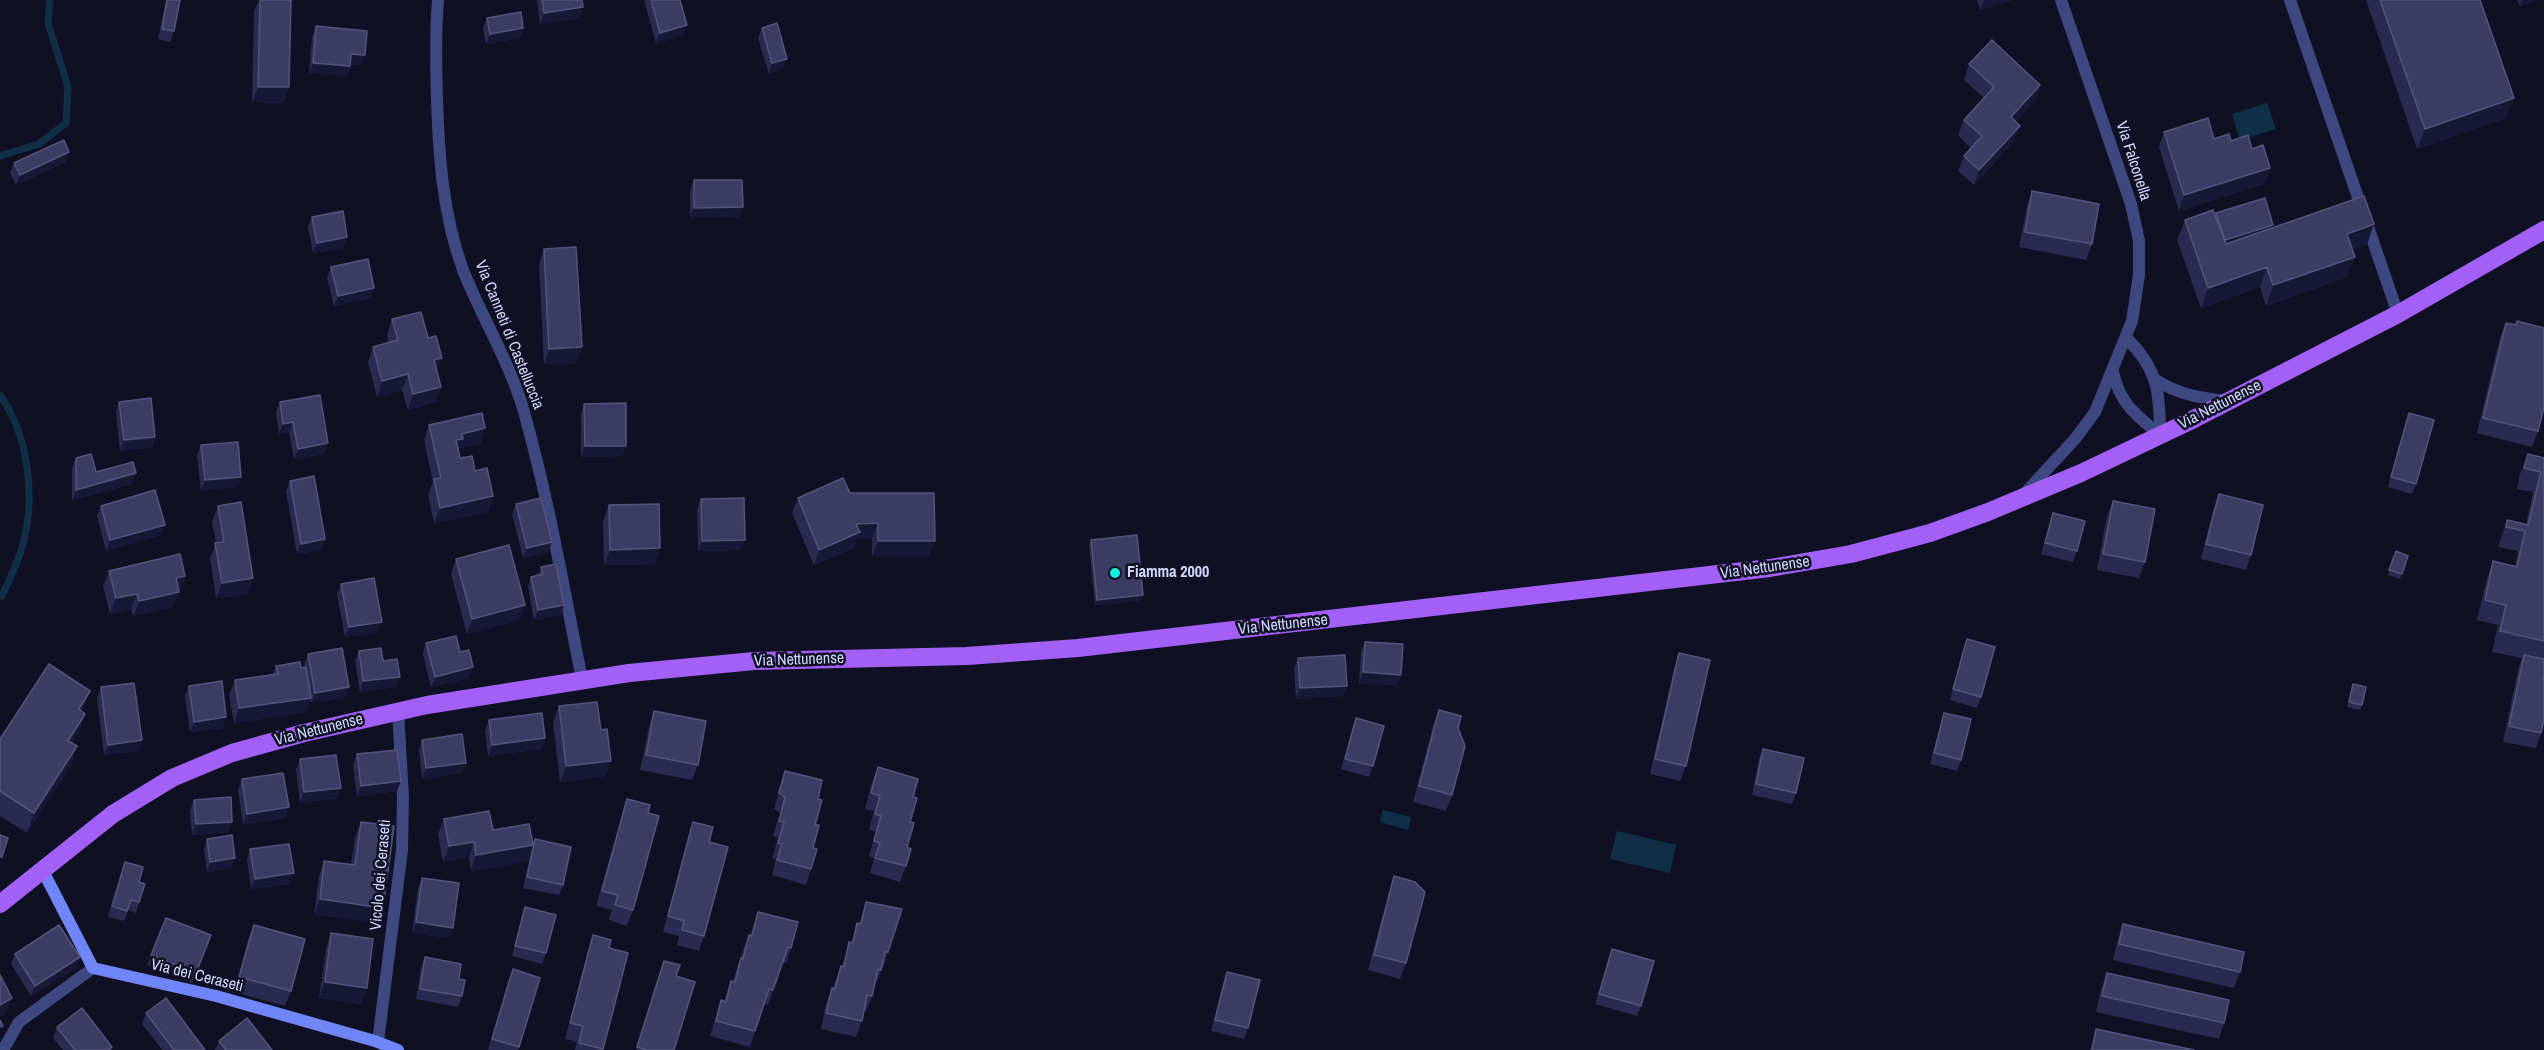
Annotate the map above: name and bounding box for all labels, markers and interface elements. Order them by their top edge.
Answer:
street label: Via Falconella [2111,119,2155,203]
street label: Via Canneti di Castelluccia [470,258,548,412]
street label: Via Nettunense [2175,376,2265,434]
street label: Via Nettunense [1719,552,1811,584]
place label: Fiamma 2000 [1127,563,1209,583]
marker: Fiamma 2000 [1108,566,1122,580]
street label: Via Nettunense [1237,611,1329,639]
street label: Via Nettunense [754,649,844,671]
street label: Via Nettunense [273,710,365,750]
street label: Vicolo dei Ceraseti [367,819,395,931]
street label: Via dei Ceraseti [149,955,245,997]

